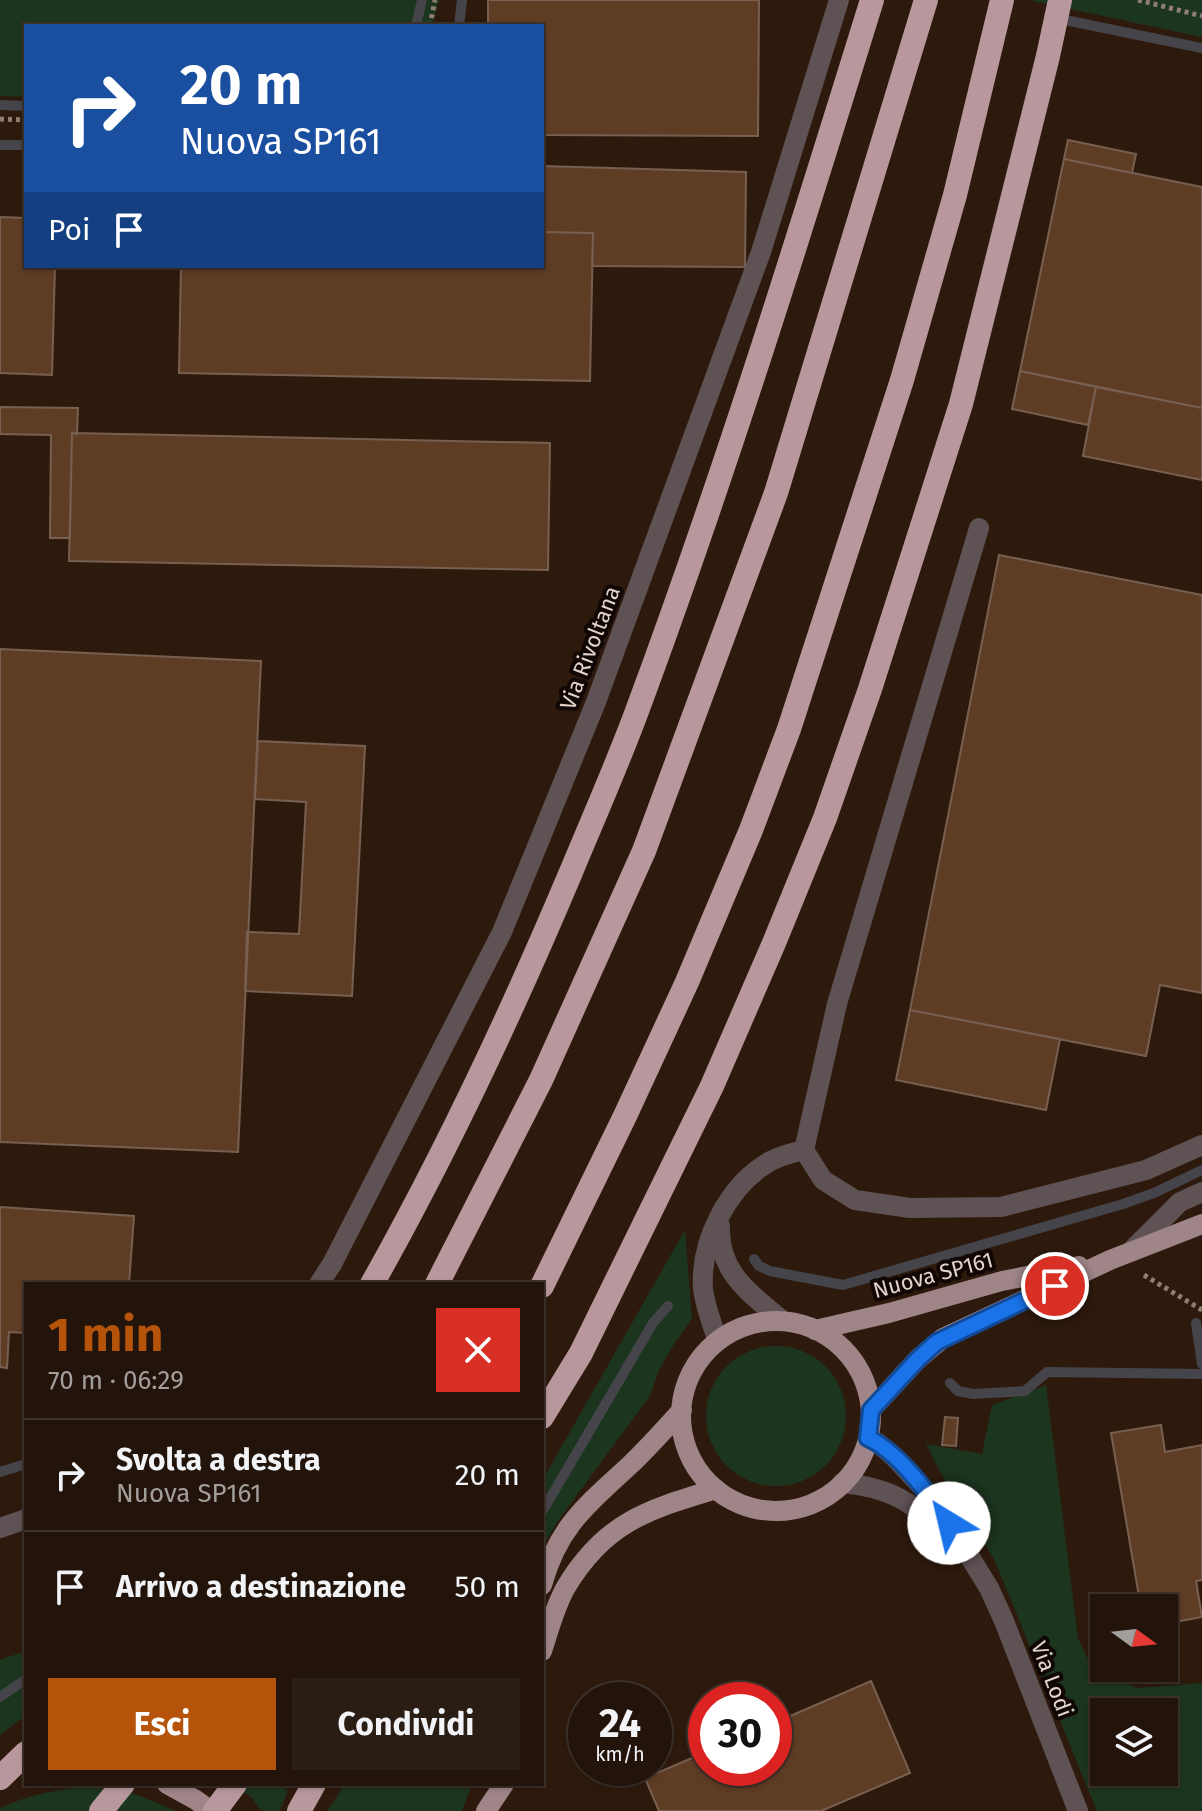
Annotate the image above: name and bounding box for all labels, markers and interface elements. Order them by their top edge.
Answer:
text: 20 m [180,52,302,119]
icon: right [48,56,152,160]
text: Nuova SP161 [180,120,381,164]
icon: arrive [107,208,151,252]
text: Poi [48,212,91,248]
street label: Via Rivoltana [554,582,626,714]
street label: Nuova SP161 [870,1246,996,1304]
pin [1021,1252,1089,1320]
icon: arrive [1033,1264,1077,1308]
text: 1 min [48,1306,163,1364]
button: close [436,1308,520,1392]
text: 70 m · 06:29 [48,1365,184,1396]
text: Svolta a destra [116,1442,321,1478]
icon: right [48,1453,92,1497]
text: 20 m [455,1457,520,1493]
text: Nuova SP161 [116,1478,261,1509]
position arrow [907,1481,991,1565]
icon: arrive [48,1565,92,1609]
text: Arrivo a destinazione [116,1569,406,1605]
text: 50 m [455,1569,520,1605]
north arrow [1090,1594,1178,1682]
map controls [1090,1594,1178,1786]
street label: Via Lodi [1025,1637,1079,1721]
button: Esci [48,1678,276,1770]
button: Condividi [292,1678,520,1770]
speed limit sign: 30 [688,1682,792,1786]
button: layers [1090,1698,1178,1786]
text: 24 [599,1700,641,1748]
text: km/h [595,1742,645,1766]

